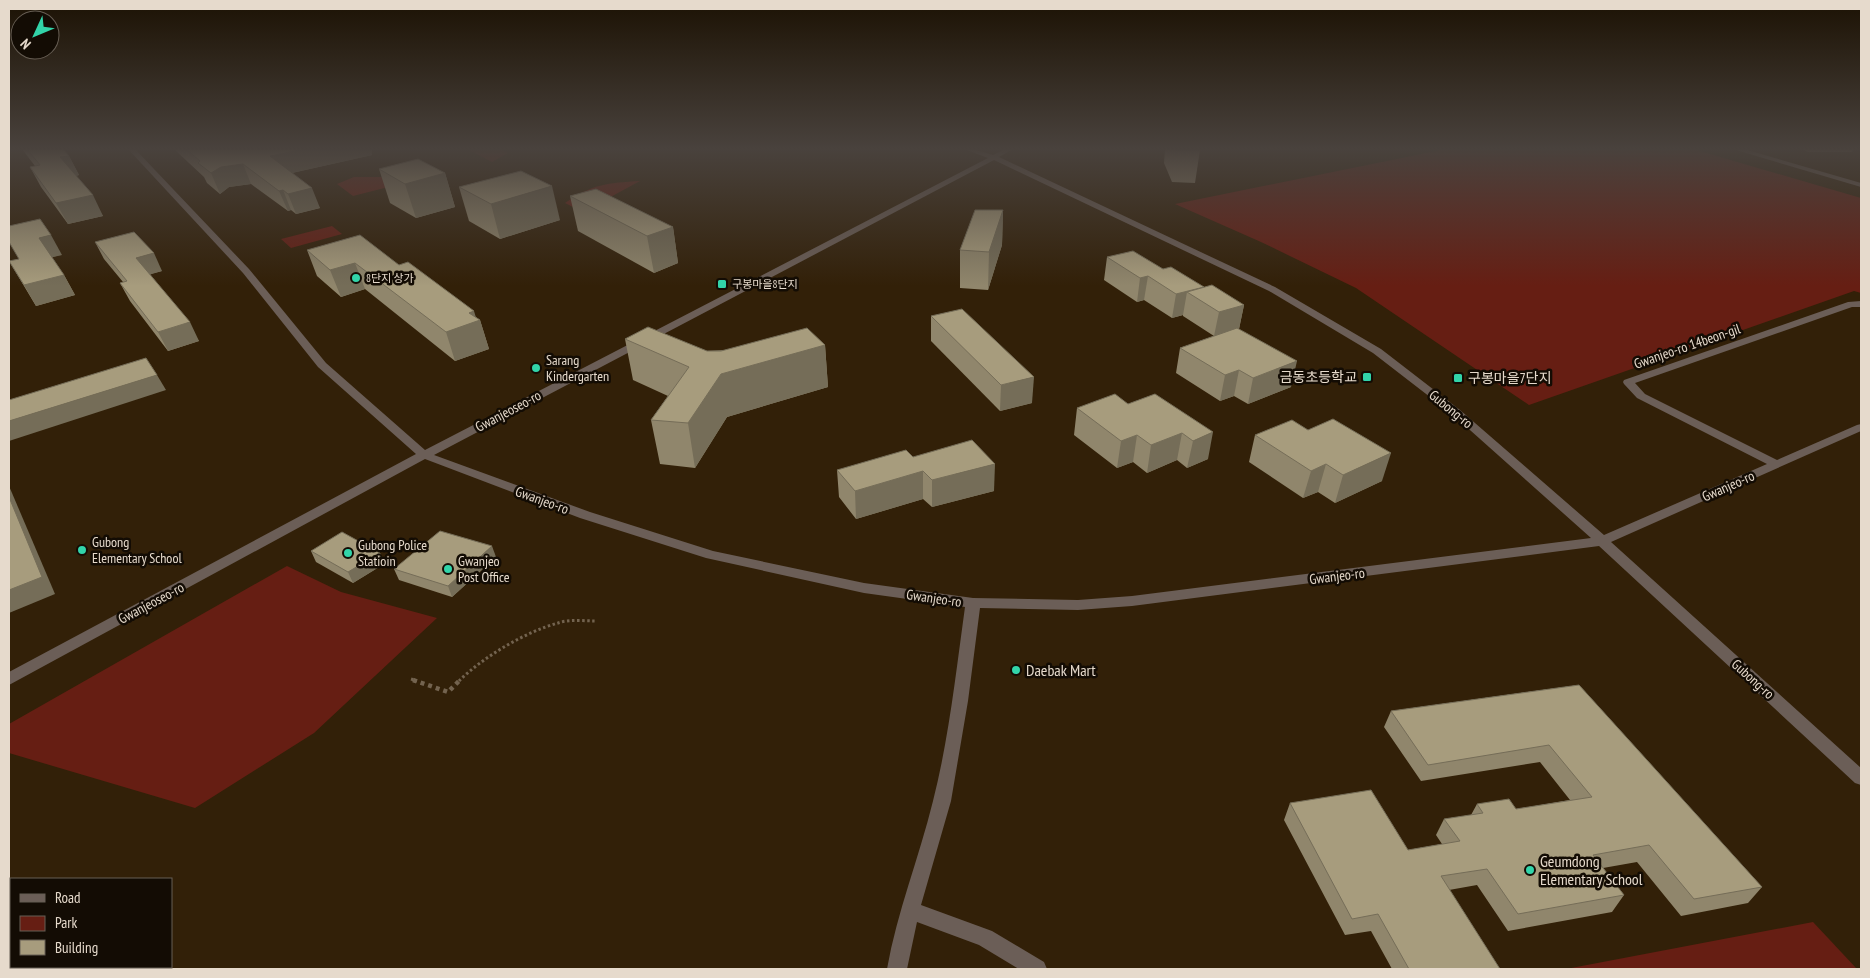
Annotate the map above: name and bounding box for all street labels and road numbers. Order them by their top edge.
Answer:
street label: Gwanjeo-ro 14beon-gil [1631,319,1743,373]
street label: Gwanjeoseo-ro [472,386,544,436]
street label: Gubong-ro [1425,386,1477,432]
street label: Gwanjeo-ro [1699,466,1757,506]
street label: Gwanjeo-ro [513,482,571,518]
street label: Gwanjeo-ro [1308,564,1366,588]
street label: Gwanjeoseo-ro [115,578,187,628]
street label: Gwanjeo-ro [905,585,963,611]
street label: Gubong-ro [1728,655,1778,703]

